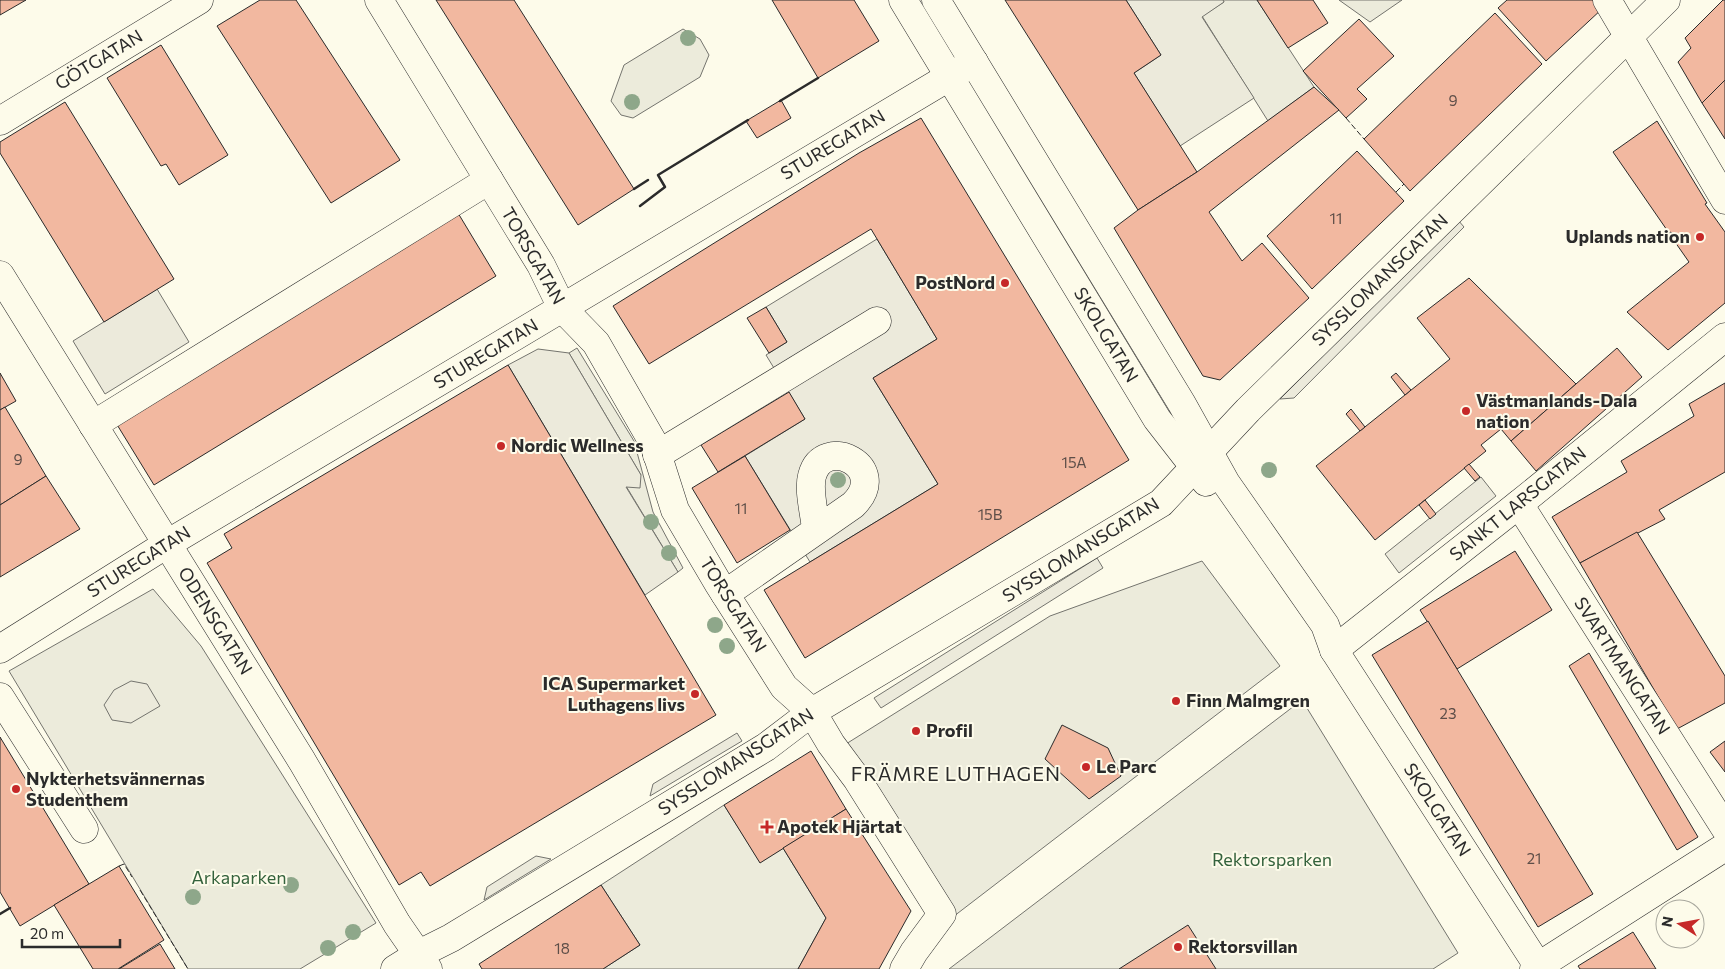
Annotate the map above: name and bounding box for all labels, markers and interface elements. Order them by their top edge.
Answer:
street label: GÖTGATAN [51,24,146,94]
house number: 9 [1448,91,1458,109]
street label: STUREGATAN [776,104,889,184]
street label: TORSGATAN [497,203,570,308]
street label: SYSSLOMANSGATAN [1307,209,1452,350]
house number: 11 [1330,209,1342,227]
place label: Uplands nation [1565,225,1690,247]
marker: Uplands nation [1694,231,1706,243]
place label: PostNord [915,271,995,293]
marker: PostNord [999,277,1011,289]
street label: SKOLGATAN [1070,283,1144,386]
street label: STUREGATAN [429,313,542,393]
place label: Västmanlands-Dala nation [1476,389,1637,432]
marker: Västmanlands-Dala nation [1460,405,1472,417]
place label: Nordic Wellness [511,434,644,456]
marker: Nordic Wellness [495,440,507,452]
street label: SANKT LARSGATAN [1445,442,1590,565]
house number: 9 [13,450,23,468]
house number: 15A [1061,453,1087,471]
street label: SYSSLOMANSGATAN [998,492,1163,606]
house number: 11 [735,499,747,517]
house number: 15B [978,505,1003,523]
street label: STUREGATAN [83,521,194,602]
street label: TORSGATAN [696,553,772,656]
street label: ODENSGATAN [174,563,258,678]
street label: SVARTMANGATAN [1570,593,1675,738]
place label: ICA Supermarket Luthagens livs [543,672,685,715]
marker: ICA Supermarket Luthagens livs [689,688,701,700]
place label: Finn Malmgren [1186,689,1310,711]
marker: Finn Malmgren [1170,695,1182,707]
street label: SYSSLOMANSGATAN [654,703,817,820]
house number: 23 [1440,704,1456,722]
place label: Profil [926,719,973,741]
marker: Profil [910,725,922,737]
place label: Le Parc [1096,755,1157,777]
street label: SKOLGATAN [1400,759,1476,860]
district label: FRÄMRE LUTHAGEN [851,761,1061,785]
marker: Le Parc [1080,761,1092,773]
place label: Nykterhetsvännernas Studenthem [26,767,205,810]
marker: Nykterhetsvännernas Studenthem [10,783,22,795]
place label: Apotek Hjärtat [777,815,902,837]
marker: Apotek Hjärtat [761,821,773,833]
park label: Rektorsparken [1212,848,1332,870]
house number: 21 [1527,849,1541,867]
park label: Arkaparken [191,866,287,888]
north arrow [1655,899,1705,949]
text: N [1657,915,1676,928]
scale bar [22,916,120,948]
text: 20 m [30,924,64,942]
place label: Rektorsvillan [1188,935,1298,957]
house number: 18 [554,939,570,957]
marker: Rektorsvillan [1172,941,1184,953]

